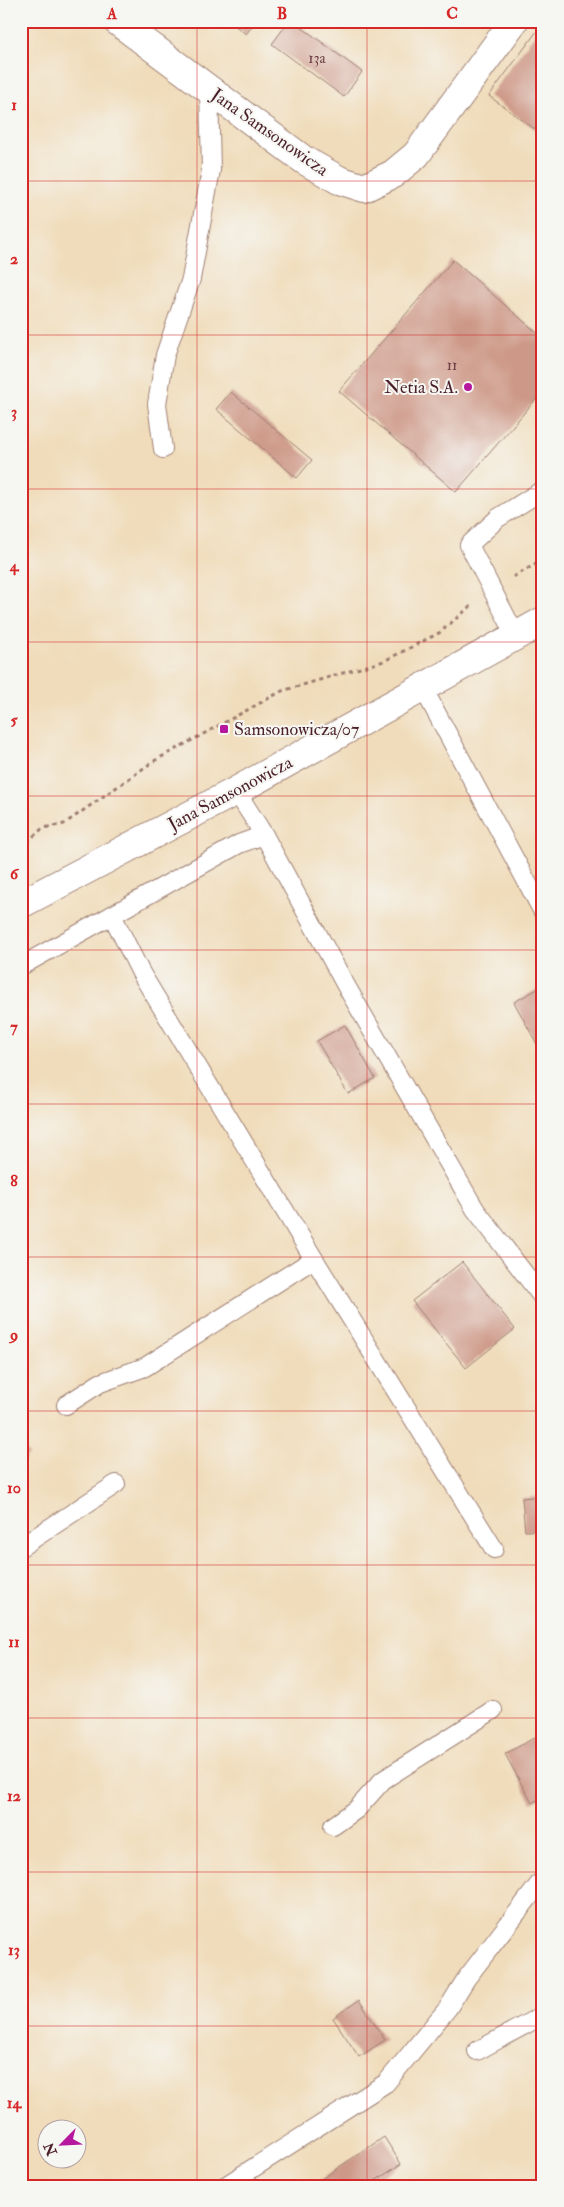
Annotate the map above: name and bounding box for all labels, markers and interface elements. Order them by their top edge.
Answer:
text: A [106,4,118,24]
text: B [277,4,287,24]
text: C [446,4,458,24]
house number: 13a [308,49,326,68]
street label: Jana Samsonowicza [206,83,333,182]
text: 1 [11,95,17,115]
text: 2 [10,249,18,269]
house number: 11 [447,356,457,375]
place label: Netia S.A. [384,376,458,399]
marker: Netia S.A. [462,381,474,393]
text: 3 [11,402,17,422]
text: 4 [9,556,20,576]
text: 5 [10,710,18,730]
place label: Samsonowicza/07 [234,718,359,741]
marker: Samsonowicza/07 [218,723,230,735]
street label: Jana Samsonowicza [163,751,297,836]
text: 6 [10,864,20,884]
text: 7 [10,1017,18,1037]
text: 8 [10,1171,18,1191]
text: 9 [8,1325,18,1345]
text: 10 [7,1478,21,1498]
text: 11 [8,1632,20,1652]
text: 12 [7,1786,21,1806]
text: 13 [8,1940,20,1960]
text: 14 [7,2093,23,2113]
north arrow [38,2120,88,2170]
text: N [40,2139,61,2159]

